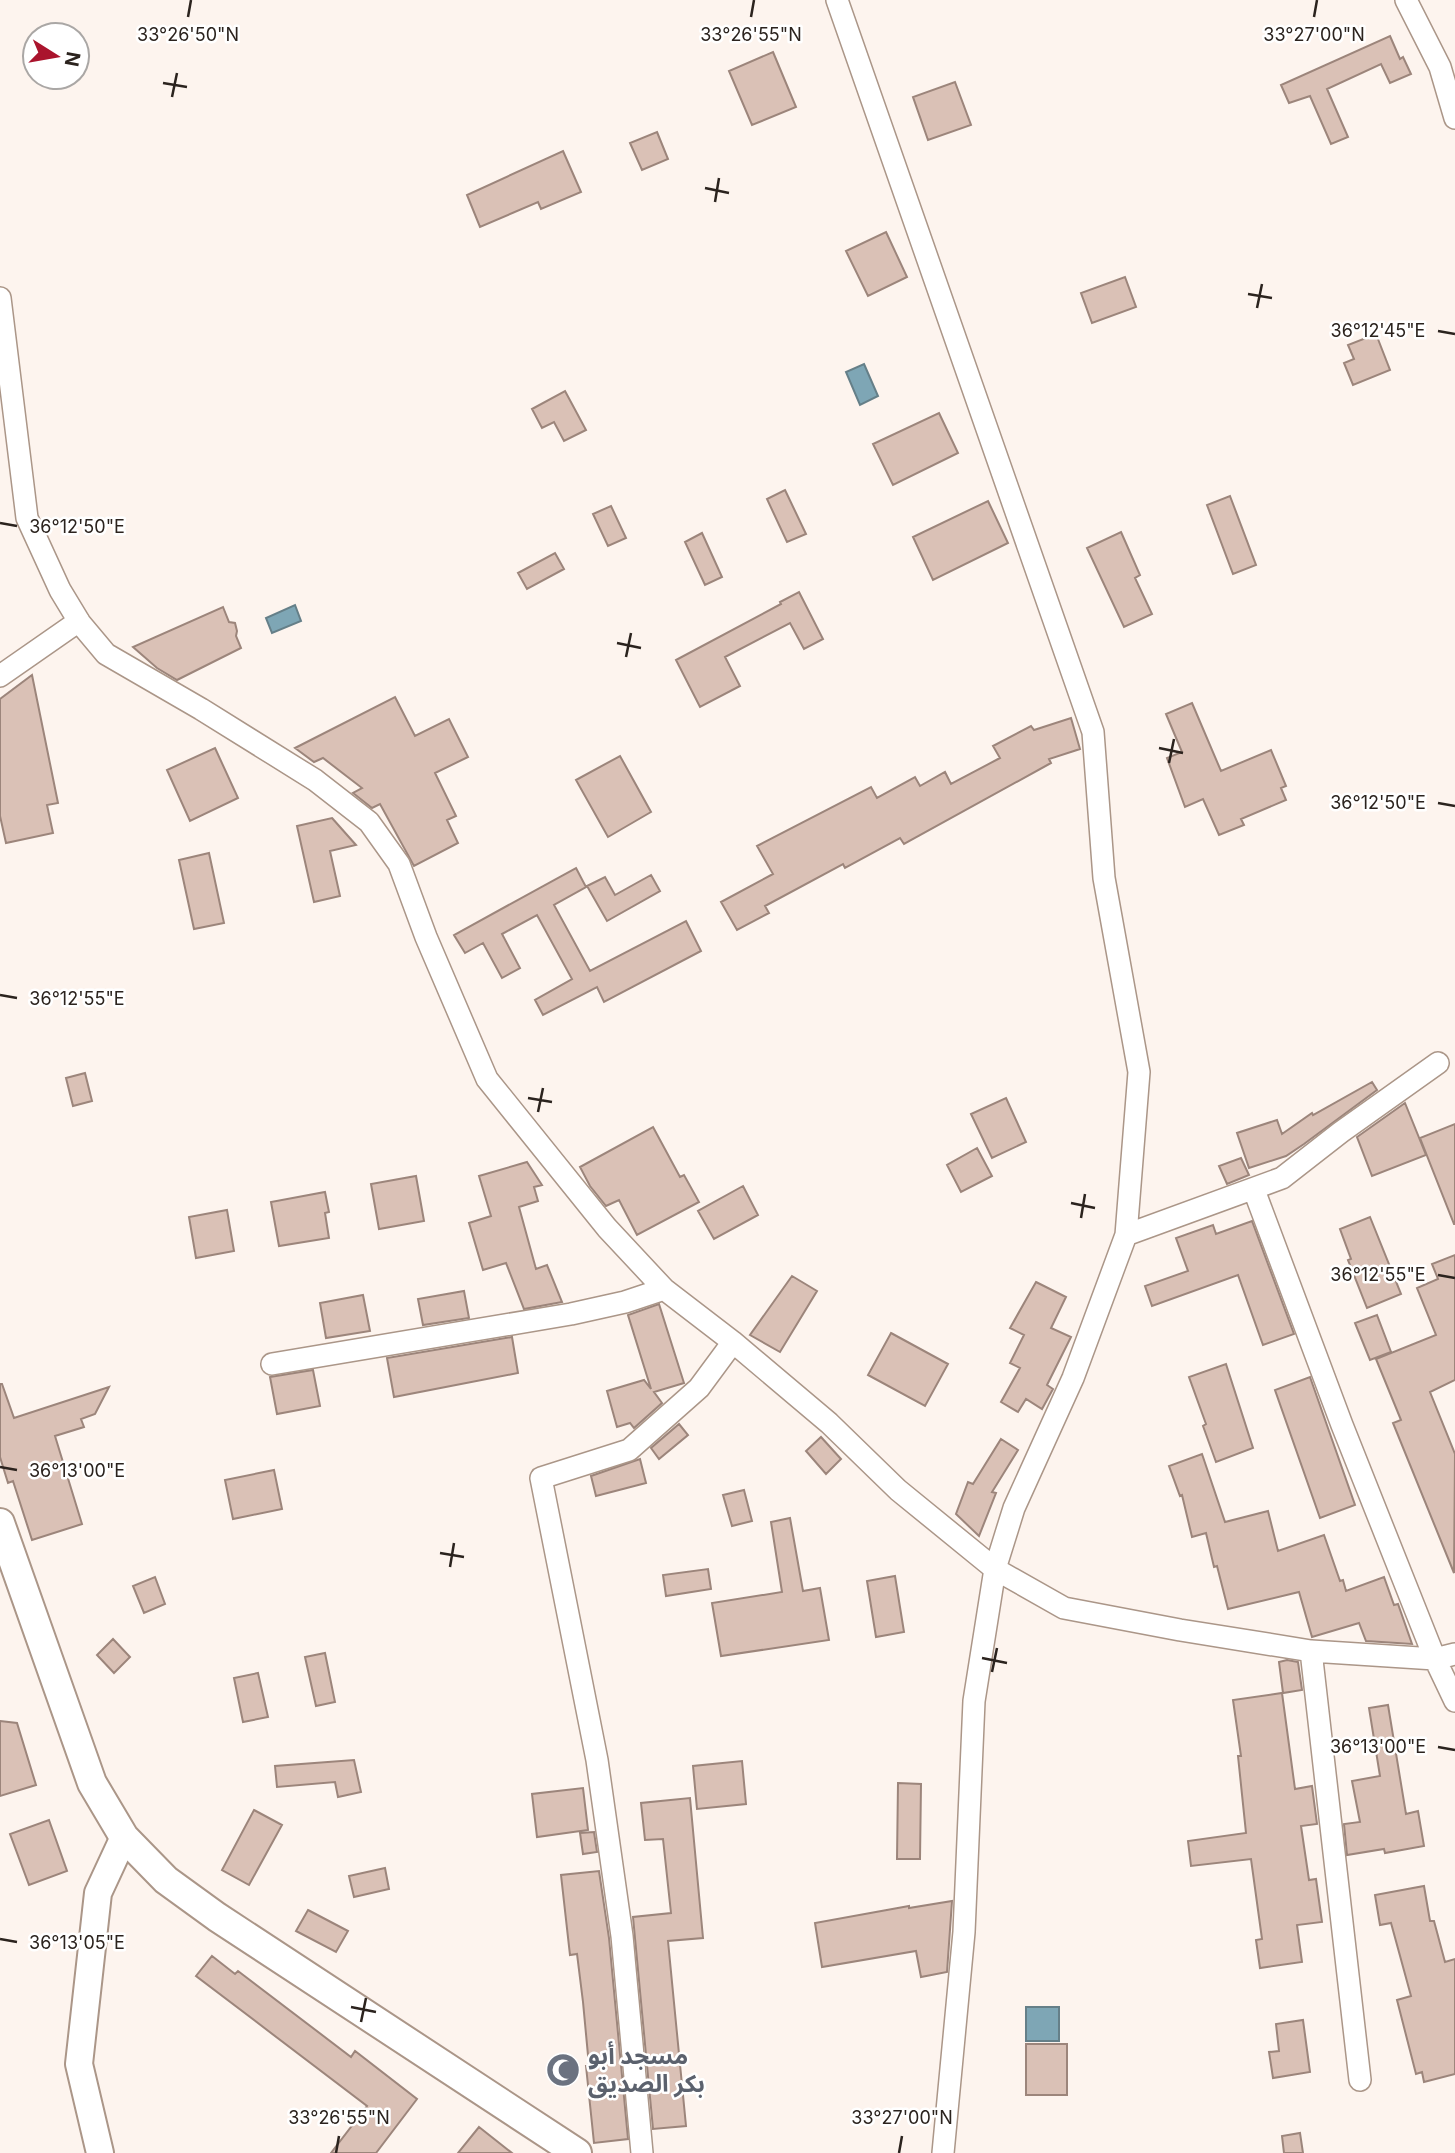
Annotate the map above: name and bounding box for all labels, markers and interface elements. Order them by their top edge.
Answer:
north arrow [21,21,91,91]
text: 33°26'50"N [137,24,239,45]
text: 33°26'55"N [700,24,802,45]
text: 33°27'00"N [1263,24,1365,45]
text: N [60,50,85,68]
text: 36°12'45"E [1331,320,1425,341]
text: 36°12'50"E [29,516,125,537]
text: 36°12'50"E [1330,792,1426,813]
text: 36°12'55"E [29,988,125,1009]
text: 36°12'55"E [1330,1264,1426,1285]
text: 36°13'00"E [29,1460,125,1481]
text: 36°13'00"E [1330,1736,1426,1757]
text: 36°13'05"E [29,1932,125,1953]
place label: مسجد أبو بكر الصديق [588,2041,705,2099]
mosque icon: مسجد أبو بكر الصديق [544,2051,582,2089]
text: 33°26'55"N [288,2107,390,2128]
text: 33°27'00"N [851,2107,953,2128]

